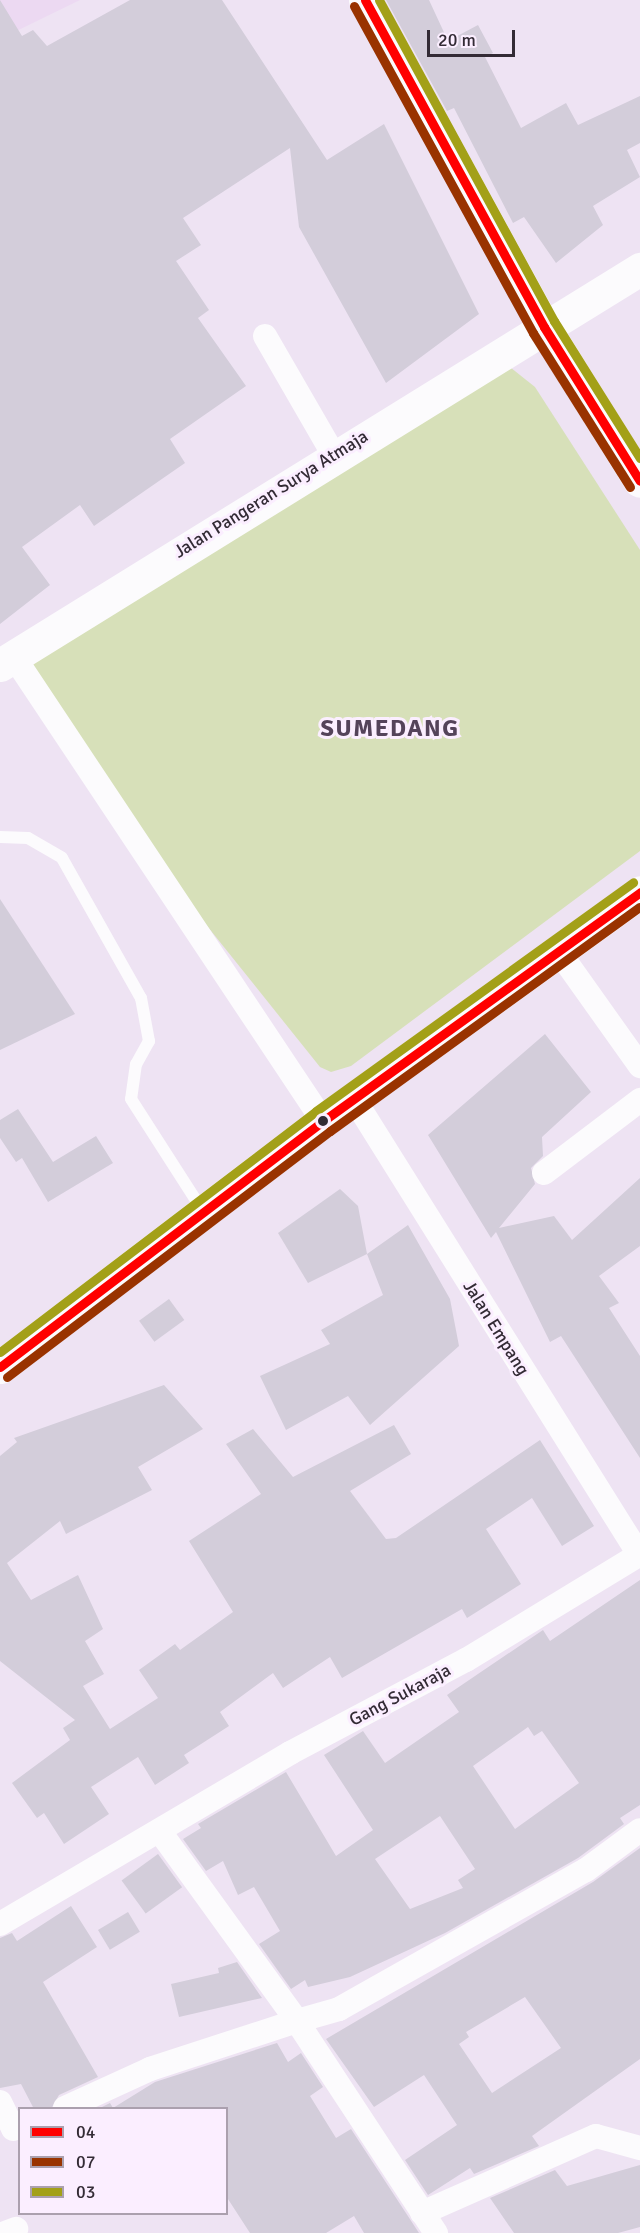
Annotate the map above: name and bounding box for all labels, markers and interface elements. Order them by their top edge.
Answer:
scale bar [430,18,518,56]
text: 20 m [438,29,476,51]
street label: Jalan Pangeran Surya Atmaja [170,425,372,563]
district label: SUMEDANG [321,715,459,743]
unlabelled marker [317,1115,329,1127]
street label: Jalan Empang [458,1277,534,1379]
street label: Gang Sukaraja [346,1659,454,1731]
legend [18,2107,228,2215]
text: 04 [76,2121,95,2143]
text: 07 [76,2151,95,2173]
text: 03 [76,2181,95,2203]

